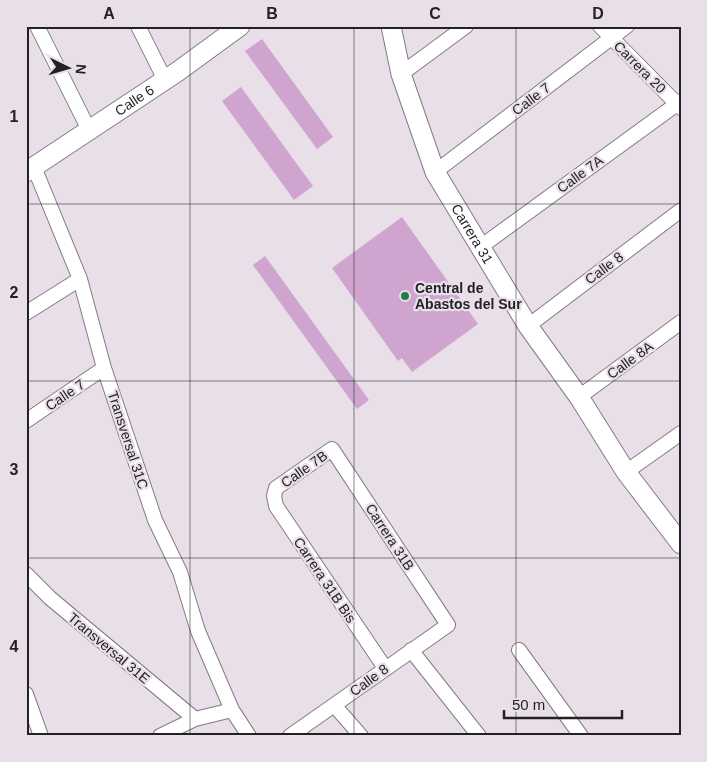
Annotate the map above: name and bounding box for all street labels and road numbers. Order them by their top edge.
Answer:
street label: Carrera 20 [611,38,669,96]
street label: Calle 7 [509,79,553,119]
street label: Calle 6 [112,81,157,119]
street label: Calle 7A [554,152,607,196]
street label: Carrera 31 [448,201,497,267]
street label: Calle 8 [582,248,626,288]
street label: Calle 8A [604,338,657,382]
street label: Calle 7 [42,376,88,414]
street label: Transversal 31C [105,389,151,491]
street label: Calle 7B [278,447,330,491]
street label: Carrera 31B [363,501,417,573]
street label: Carrera 31B Bis [291,534,359,626]
street label: Transversal 31E [65,609,153,687]
street label: Calle 8 [347,661,391,699]

